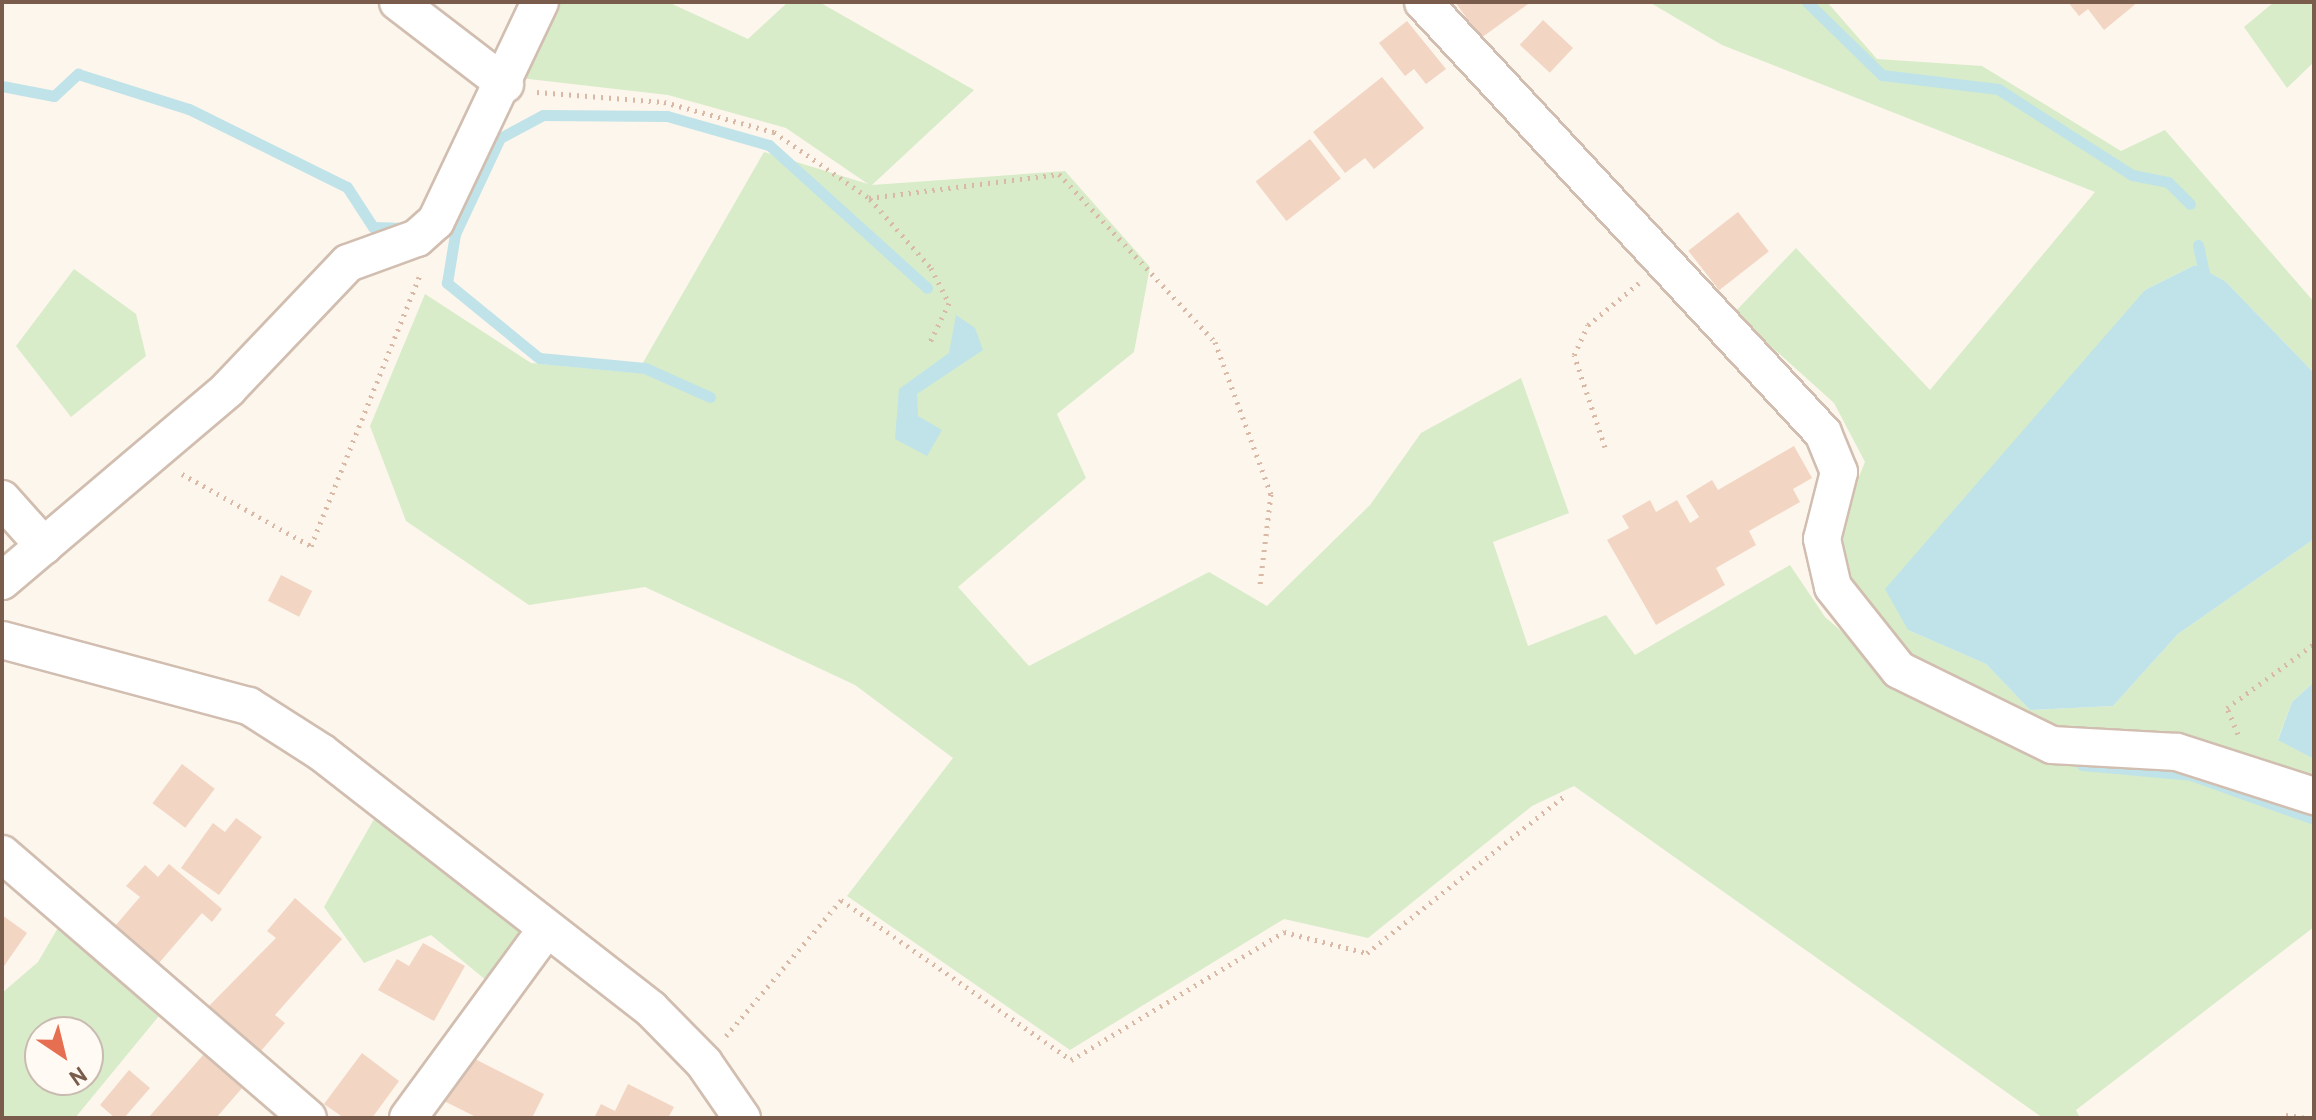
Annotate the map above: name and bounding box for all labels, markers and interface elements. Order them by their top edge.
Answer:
north arrow [24,1016,104,1096]
text: N [63,1059,91,1090]

